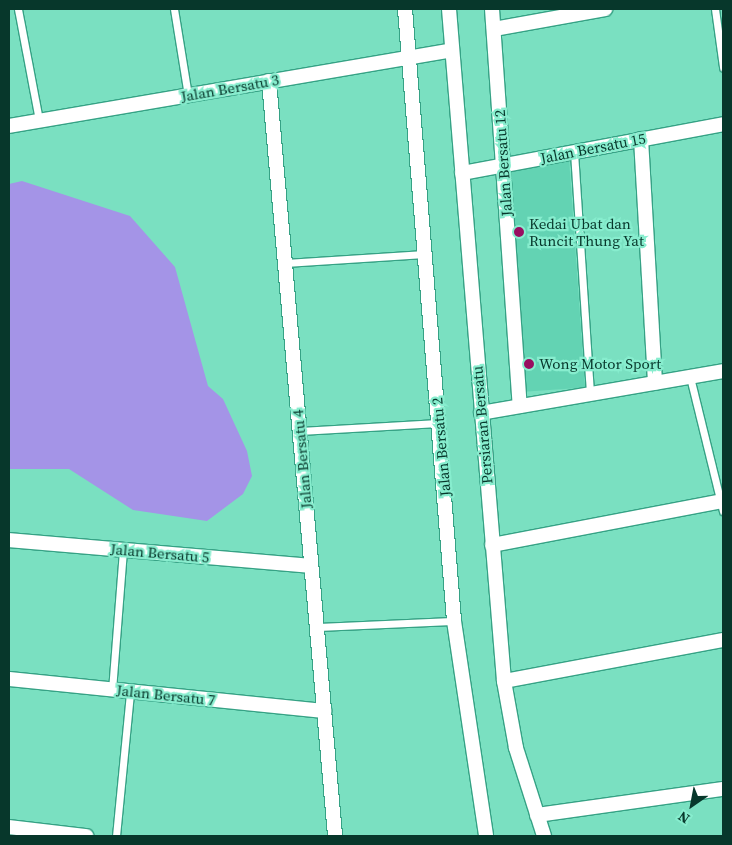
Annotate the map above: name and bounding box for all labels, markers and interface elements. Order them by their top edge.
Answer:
street label: Jalan Bersatu 3 [180,71,280,105]
street label: Jalan Bersatu 12 [490,109,516,217]
street label: Jalan Bersatu 15 [539,129,647,167]
place label: Kedai Ubat dan Runcit Thung Yat [529,214,644,249]
marker: Kedai Ubat dan Runcit Thung Yat [513,226,525,238]
place label: Wong Motor Sport [539,355,661,373]
marker: Wong Motor Sport [523,358,535,370]
street label: Persiaran Bersatu [468,365,496,485]
street label: Jalan Bersatu 2 [428,397,454,497]
street label: Jalan Bersatu 4 [289,409,315,509]
street label: Jalan Bersatu 5 [110,540,210,566]
street label: Jalan Bersatu 7 [116,681,216,709]
north arrow [667,780,717,830]
text: N [674,806,694,829]

